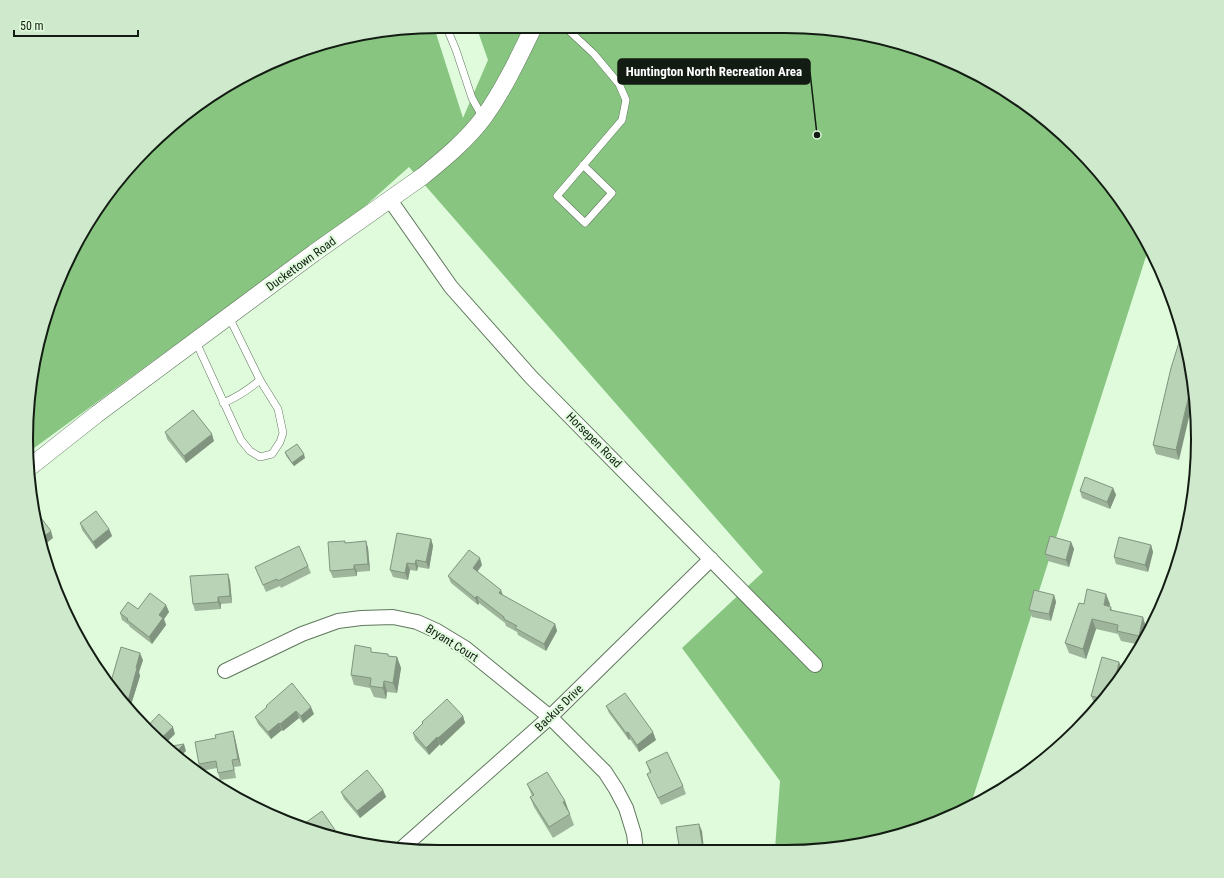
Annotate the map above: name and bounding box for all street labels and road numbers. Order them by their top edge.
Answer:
street label: Duckettown Road [263,234,339,294]
street label: Horsepen Road [563,409,625,471]
street label: Bryant Court [423,621,481,665]
street label: Backus Drive [532,681,586,734]

